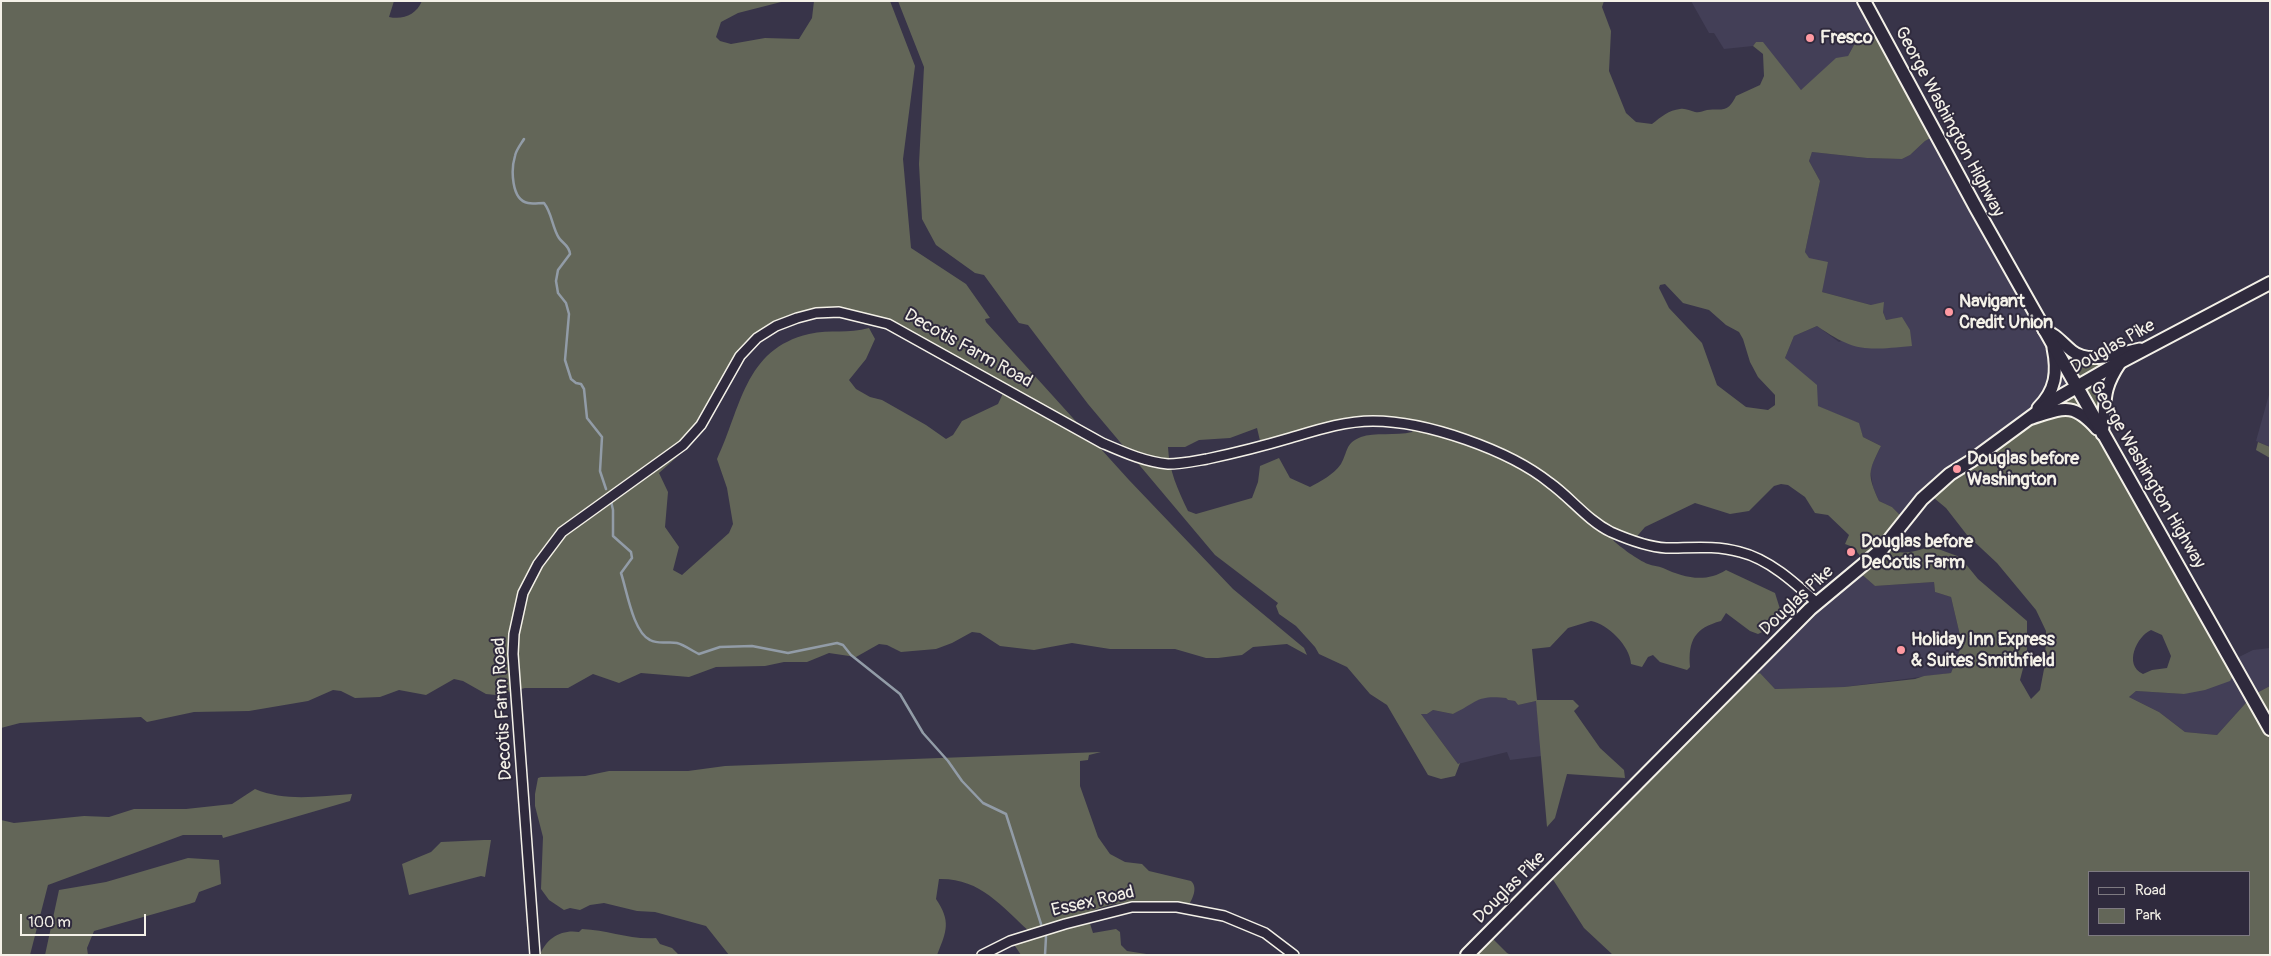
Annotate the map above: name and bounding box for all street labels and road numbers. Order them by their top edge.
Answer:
street label: George Washington Highway [1890,23,2008,221]
street label: Decotis Farm Road [900,305,1036,393]
street label: Douglas Pike [2067,315,2159,379]
street label: George Washington Highway [2084,377,2210,573]
street label: Douglas Pike [1756,561,1838,641]
street label: Decotis Farm Road [488,637,518,781]
street label: Douglas Pike [1469,847,1551,929]
street label: Essex Road [1049,882,1137,922]

